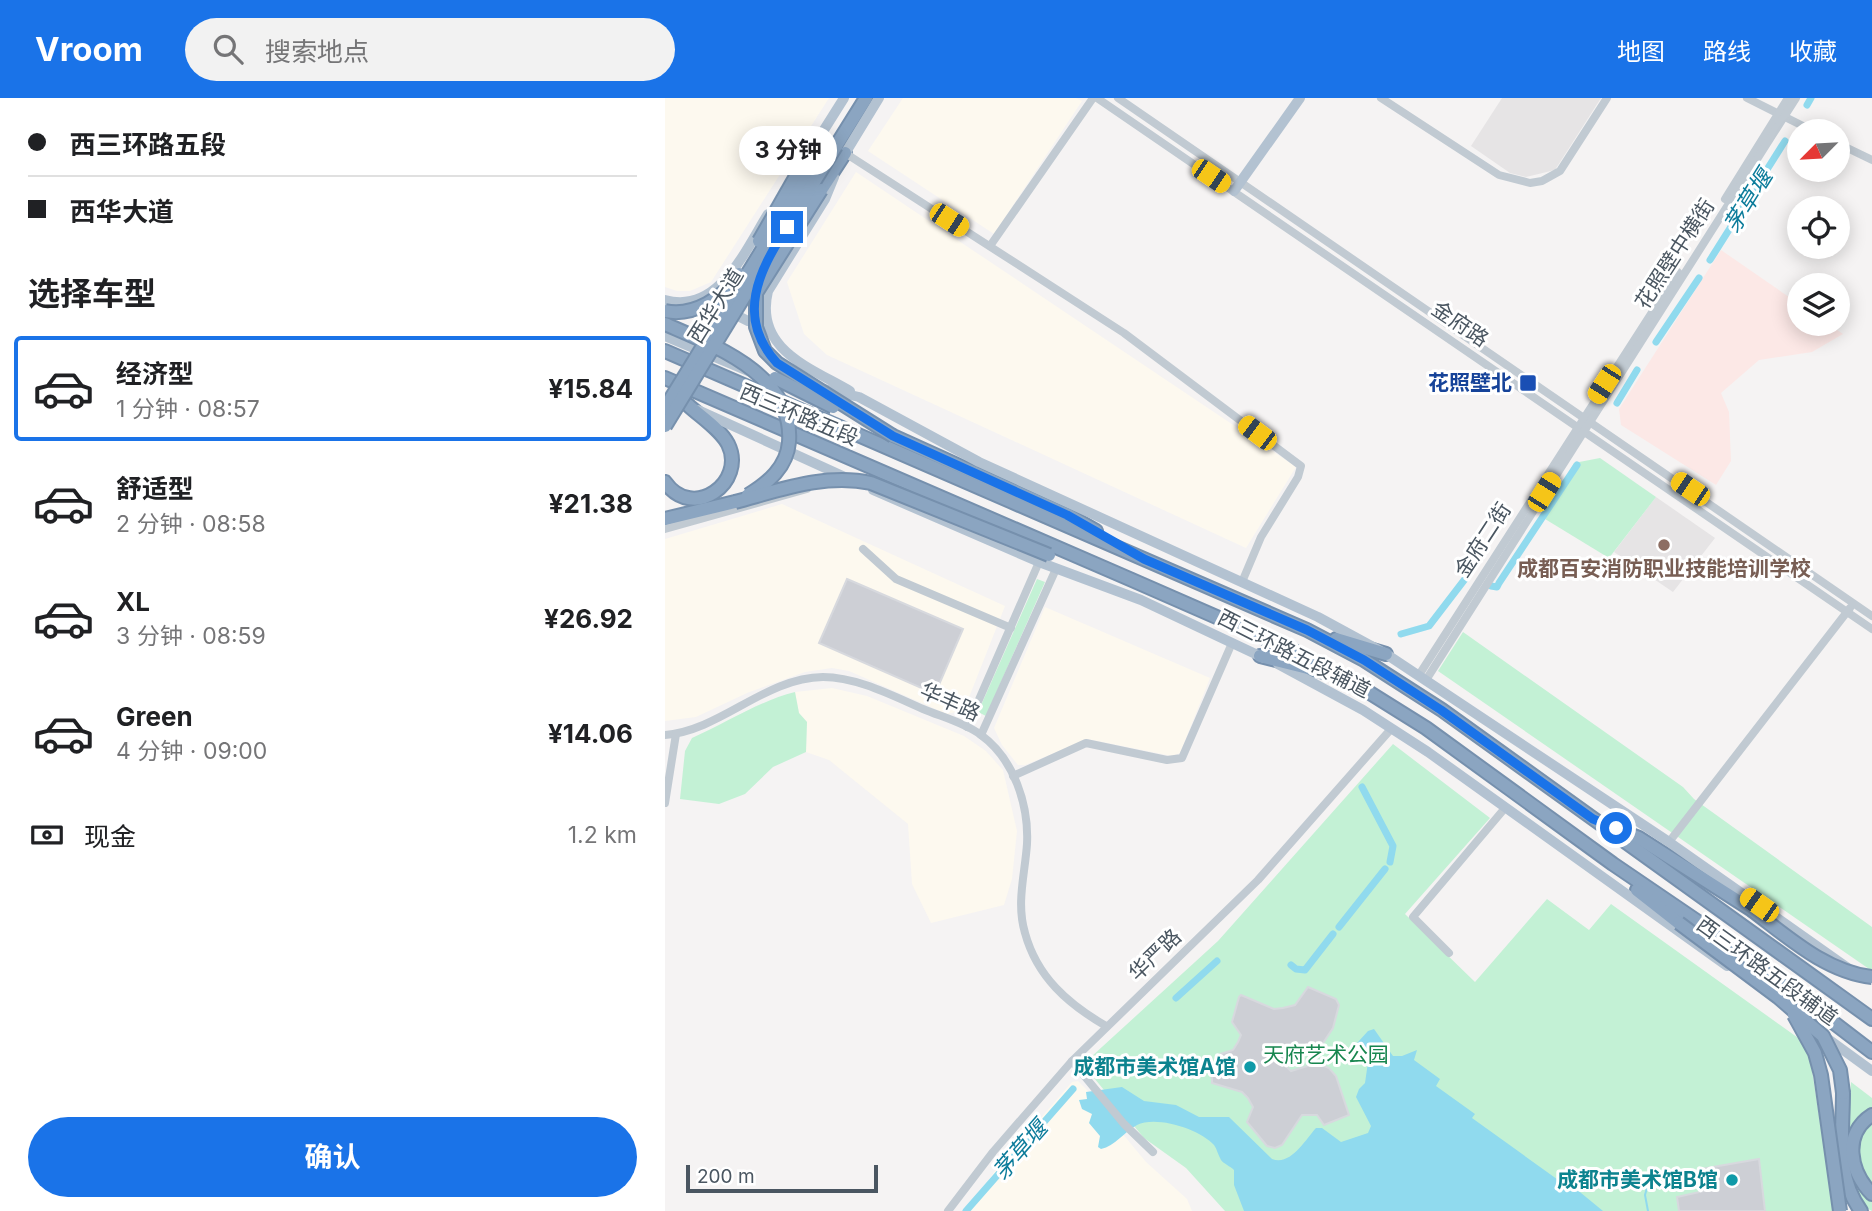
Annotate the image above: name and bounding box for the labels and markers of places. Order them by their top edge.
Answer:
place label: 花照壁北 [1428,370,1512,395]
marker: 花照壁北 [1518,373,1538,393]
marker: 成都百安消防职业技能培训学校 [1656,537,1672,553]
place label: 成都百安消防职业技能培训学校 [1517,556,1811,581]
place label: 成都市美术馆A馆 [1073,1054,1236,1079]
marker: 成都市美术馆A馆 [1242,1059,1258,1075]
place label: 成都市美术馆B馆 [1557,1167,1718,1192]
marker: 成都市美术馆B馆 [1724,1172,1740,1188]

